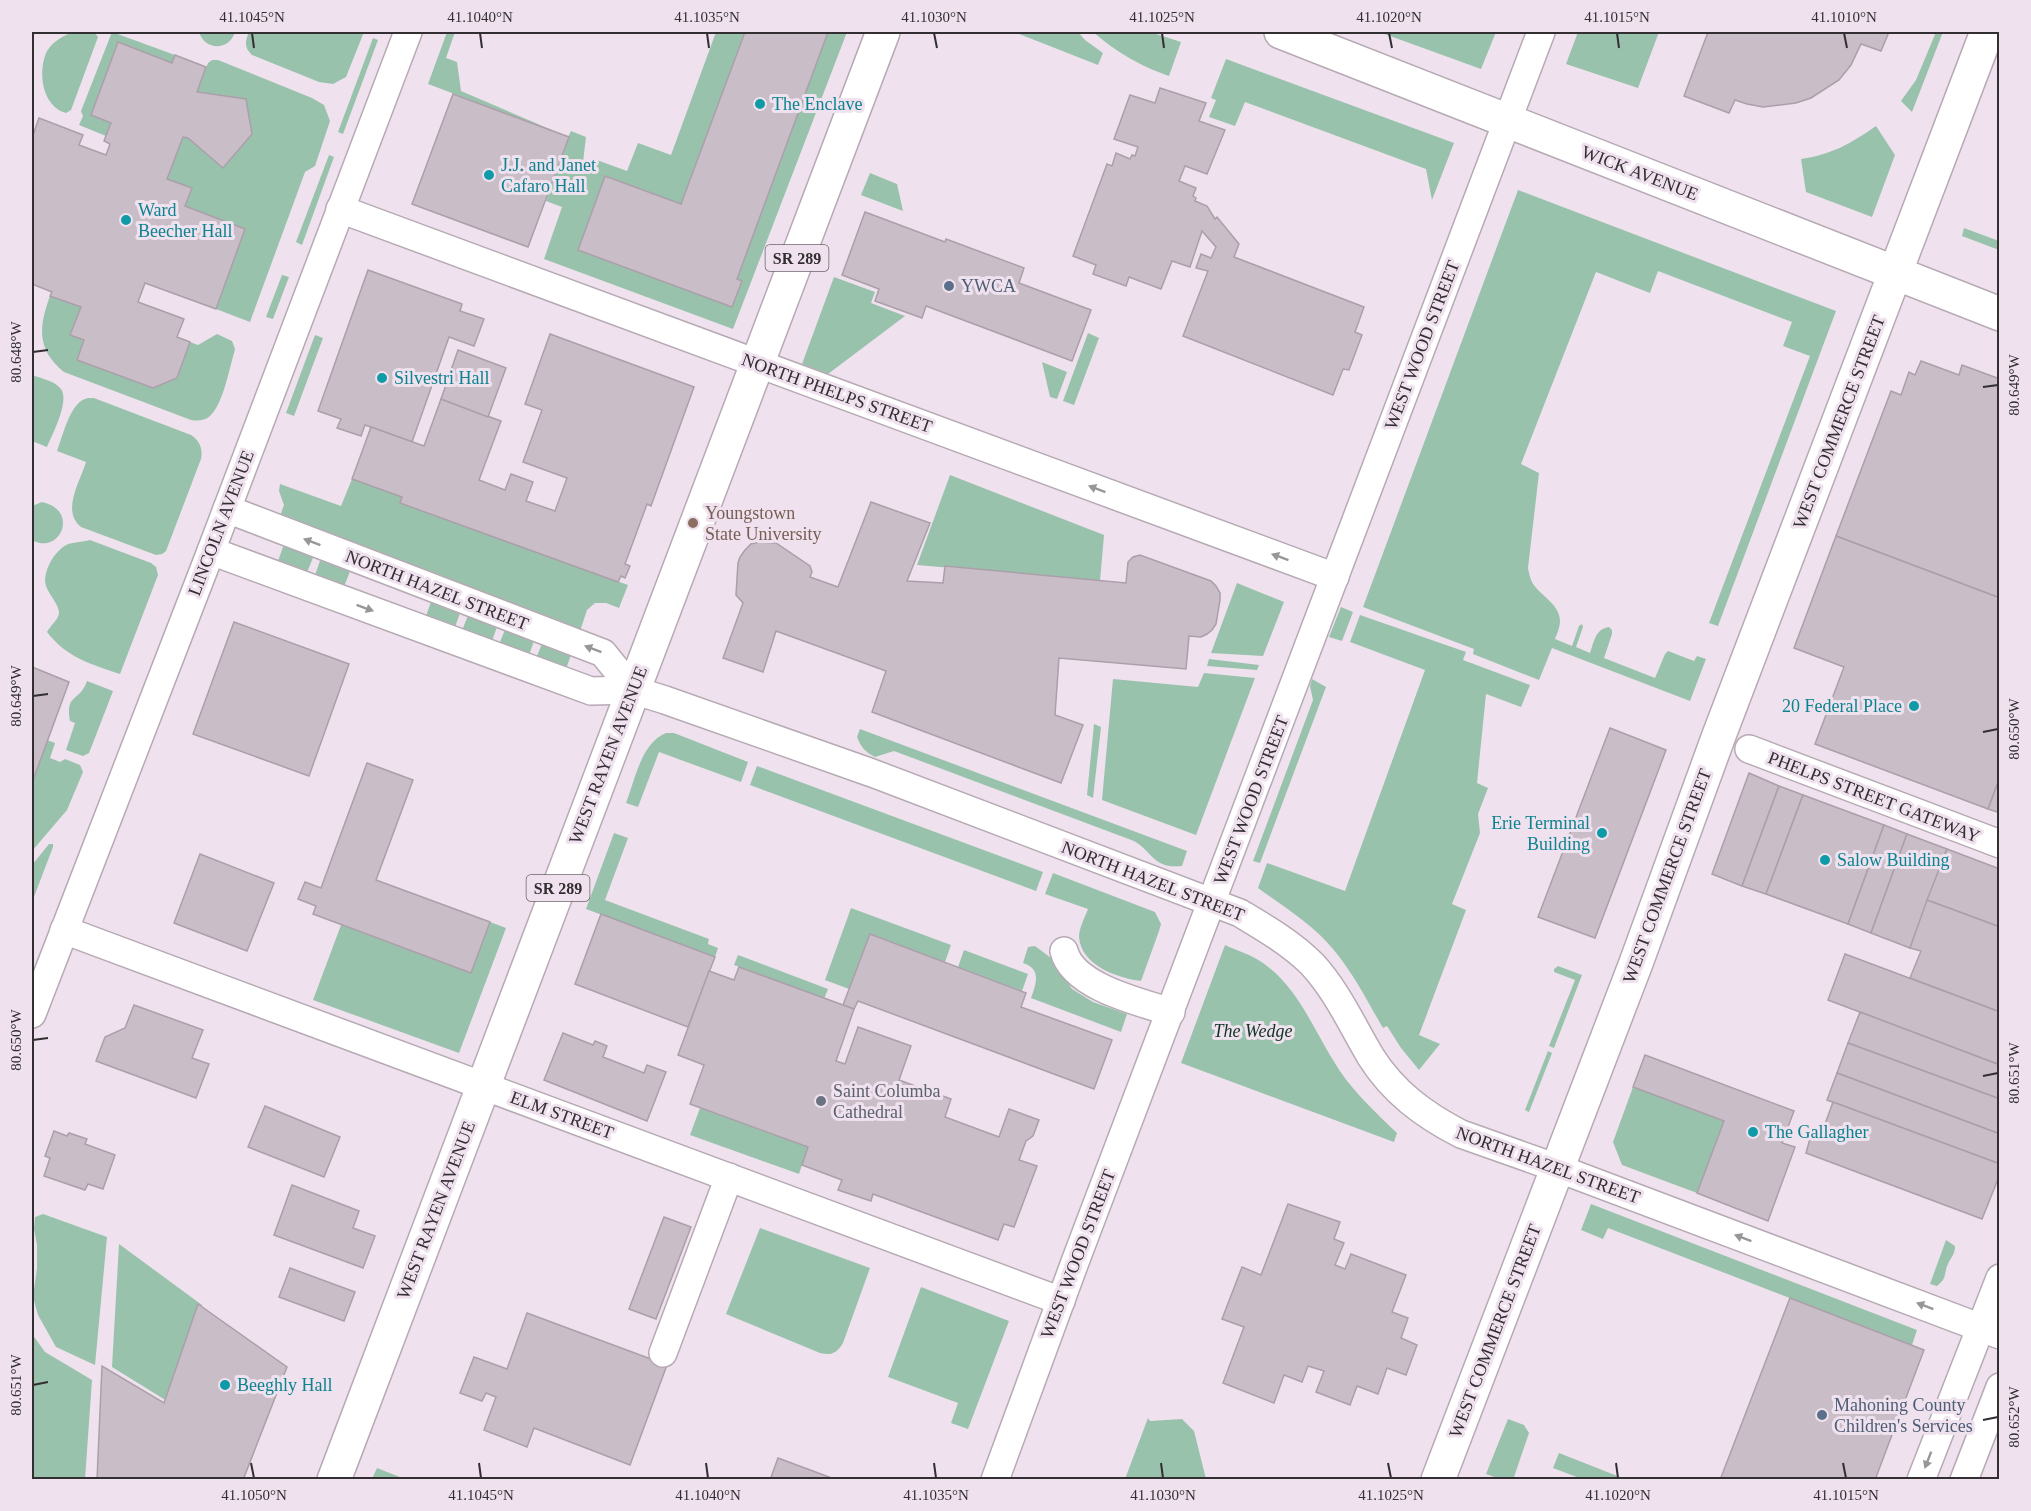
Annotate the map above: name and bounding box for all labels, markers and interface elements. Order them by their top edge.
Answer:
text: 41.1045°N [219,9,285,25]
text: 41.1040°N [447,9,513,25]
text: 41.1035°N [674,9,740,25]
text: 41.1030°N [901,9,967,25]
text: 41.1025°N [1129,9,1195,25]
text: 41.1020°N [1356,9,1422,25]
text: 41.1015°N [1584,9,1650,25]
text: 41.1010°N [1811,9,1877,25]
place label: The Enclave [772,94,862,114]
marker: The Enclave [753,97,767,111]
street label: WICK AVENUE [1579,142,1701,204]
place label: J.J. and Janet Cafaro Hall [501,155,596,196]
marker: J.J. and Janet Cafaro Hall [482,168,496,182]
place label: Ward Beecher Hall [138,200,232,241]
marker: Ward Beecher Hall [119,213,133,227]
road number: SR 289 [766,245,828,271]
street label: WEST WOOD STREET [1381,258,1463,432]
place label: YWCA [961,276,1016,296]
marker: YWCA [942,279,956,293]
street label: WEST COMMERCE STREET [1789,313,1889,531]
text: 80.648°W [8,320,24,383]
street label: NORTH PHELPS STREET [739,349,935,437]
text: 80.649°W [2006,353,2022,416]
place label: Silvestri Hall [394,368,490,388]
marker: Silvestri Hall [375,371,389,385]
street label: LINCOLN AVENUE [184,447,258,599]
one-way arrow [1088,484,1106,494]
place label: Youngstown State University [705,503,821,544]
marker: Youngstown State University [686,516,700,530]
one-way arrow [303,537,321,547]
street label: NORTH HAZEL STREET [343,546,531,634]
one-way arrow [1270,552,1288,562]
one-way arrow [356,603,374,613]
one-way arrow [584,644,602,653]
street label: WEST RAYEN AVENUE [565,663,651,847]
text: 80.649°W [8,664,24,727]
place label: 20 Federal Place [1782,696,1902,716]
text: 80.650°W [2006,697,2022,760]
marker: 20 Federal Place [1907,699,1921,713]
street label: WEST WOOD STREET [1210,713,1292,887]
street label: PHELPS STREET GATEWAY [1765,747,1983,847]
street label: WEST COMMERCE STREET [1619,766,1715,986]
place label: Erie Terminal Building [1491,813,1590,854]
marker: Erie Terminal Building [1595,826,1609,840]
street label: NORTH HAZEL STREET [1059,837,1247,925]
place label: Salow Building [1837,850,1950,870]
marker: Salow Building [1818,853,1832,867]
road number: SR 289 [526,875,590,901]
text: 80.650°W [8,1008,24,1071]
park label: The Wedge [1214,1021,1292,1041]
text: 80.651°W [2006,1041,2022,1104]
place label: Saint Columba Cathedral [833,1081,941,1122]
street label: ELM STREET [508,1087,616,1143]
marker: Saint Columba Cathedral [814,1094,828,1108]
street label: WEST RAYEN AVENUE [393,1118,479,1302]
street label: NORTH HAZEL STREET [1453,1122,1643,1208]
place label: The Gallagher [1765,1122,1868,1142]
marker: The Gallagher [1746,1125,1760,1139]
street label: WEST WOOD STREET [1037,1167,1119,1341]
street label: WEST COMMERCE STREET [1445,1222,1545,1440]
one-way arrow [1733,1232,1751,1242]
one-way arrow [1916,1300,1934,1310]
text: 80.651°W [8,1353,24,1416]
place label: Beeghly Hall [237,1375,332,1395]
marker: Beeghly Hall [218,1378,232,1392]
text: 80.652°W [2006,1385,2022,1448]
place label: Mahoning County Children's Services [1834,1395,1973,1436]
marker: Mahoning County Children's Services [1815,1408,1829,1422]
one-way arrow [1923,1451,1932,1469]
text: 41.1050°N [221,1487,287,1503]
text: 41.1045°N [448,1487,514,1503]
text: 41.1040°N [675,1487,741,1503]
text: 41.1035°N [903,1487,969,1503]
text: 41.1030°N [1130,1487,1196,1503]
text: 41.1025°N [1358,1487,1424,1503]
text: 41.1020°N [1585,1487,1651,1503]
text: 41.1015°N [1813,1487,1879,1503]

